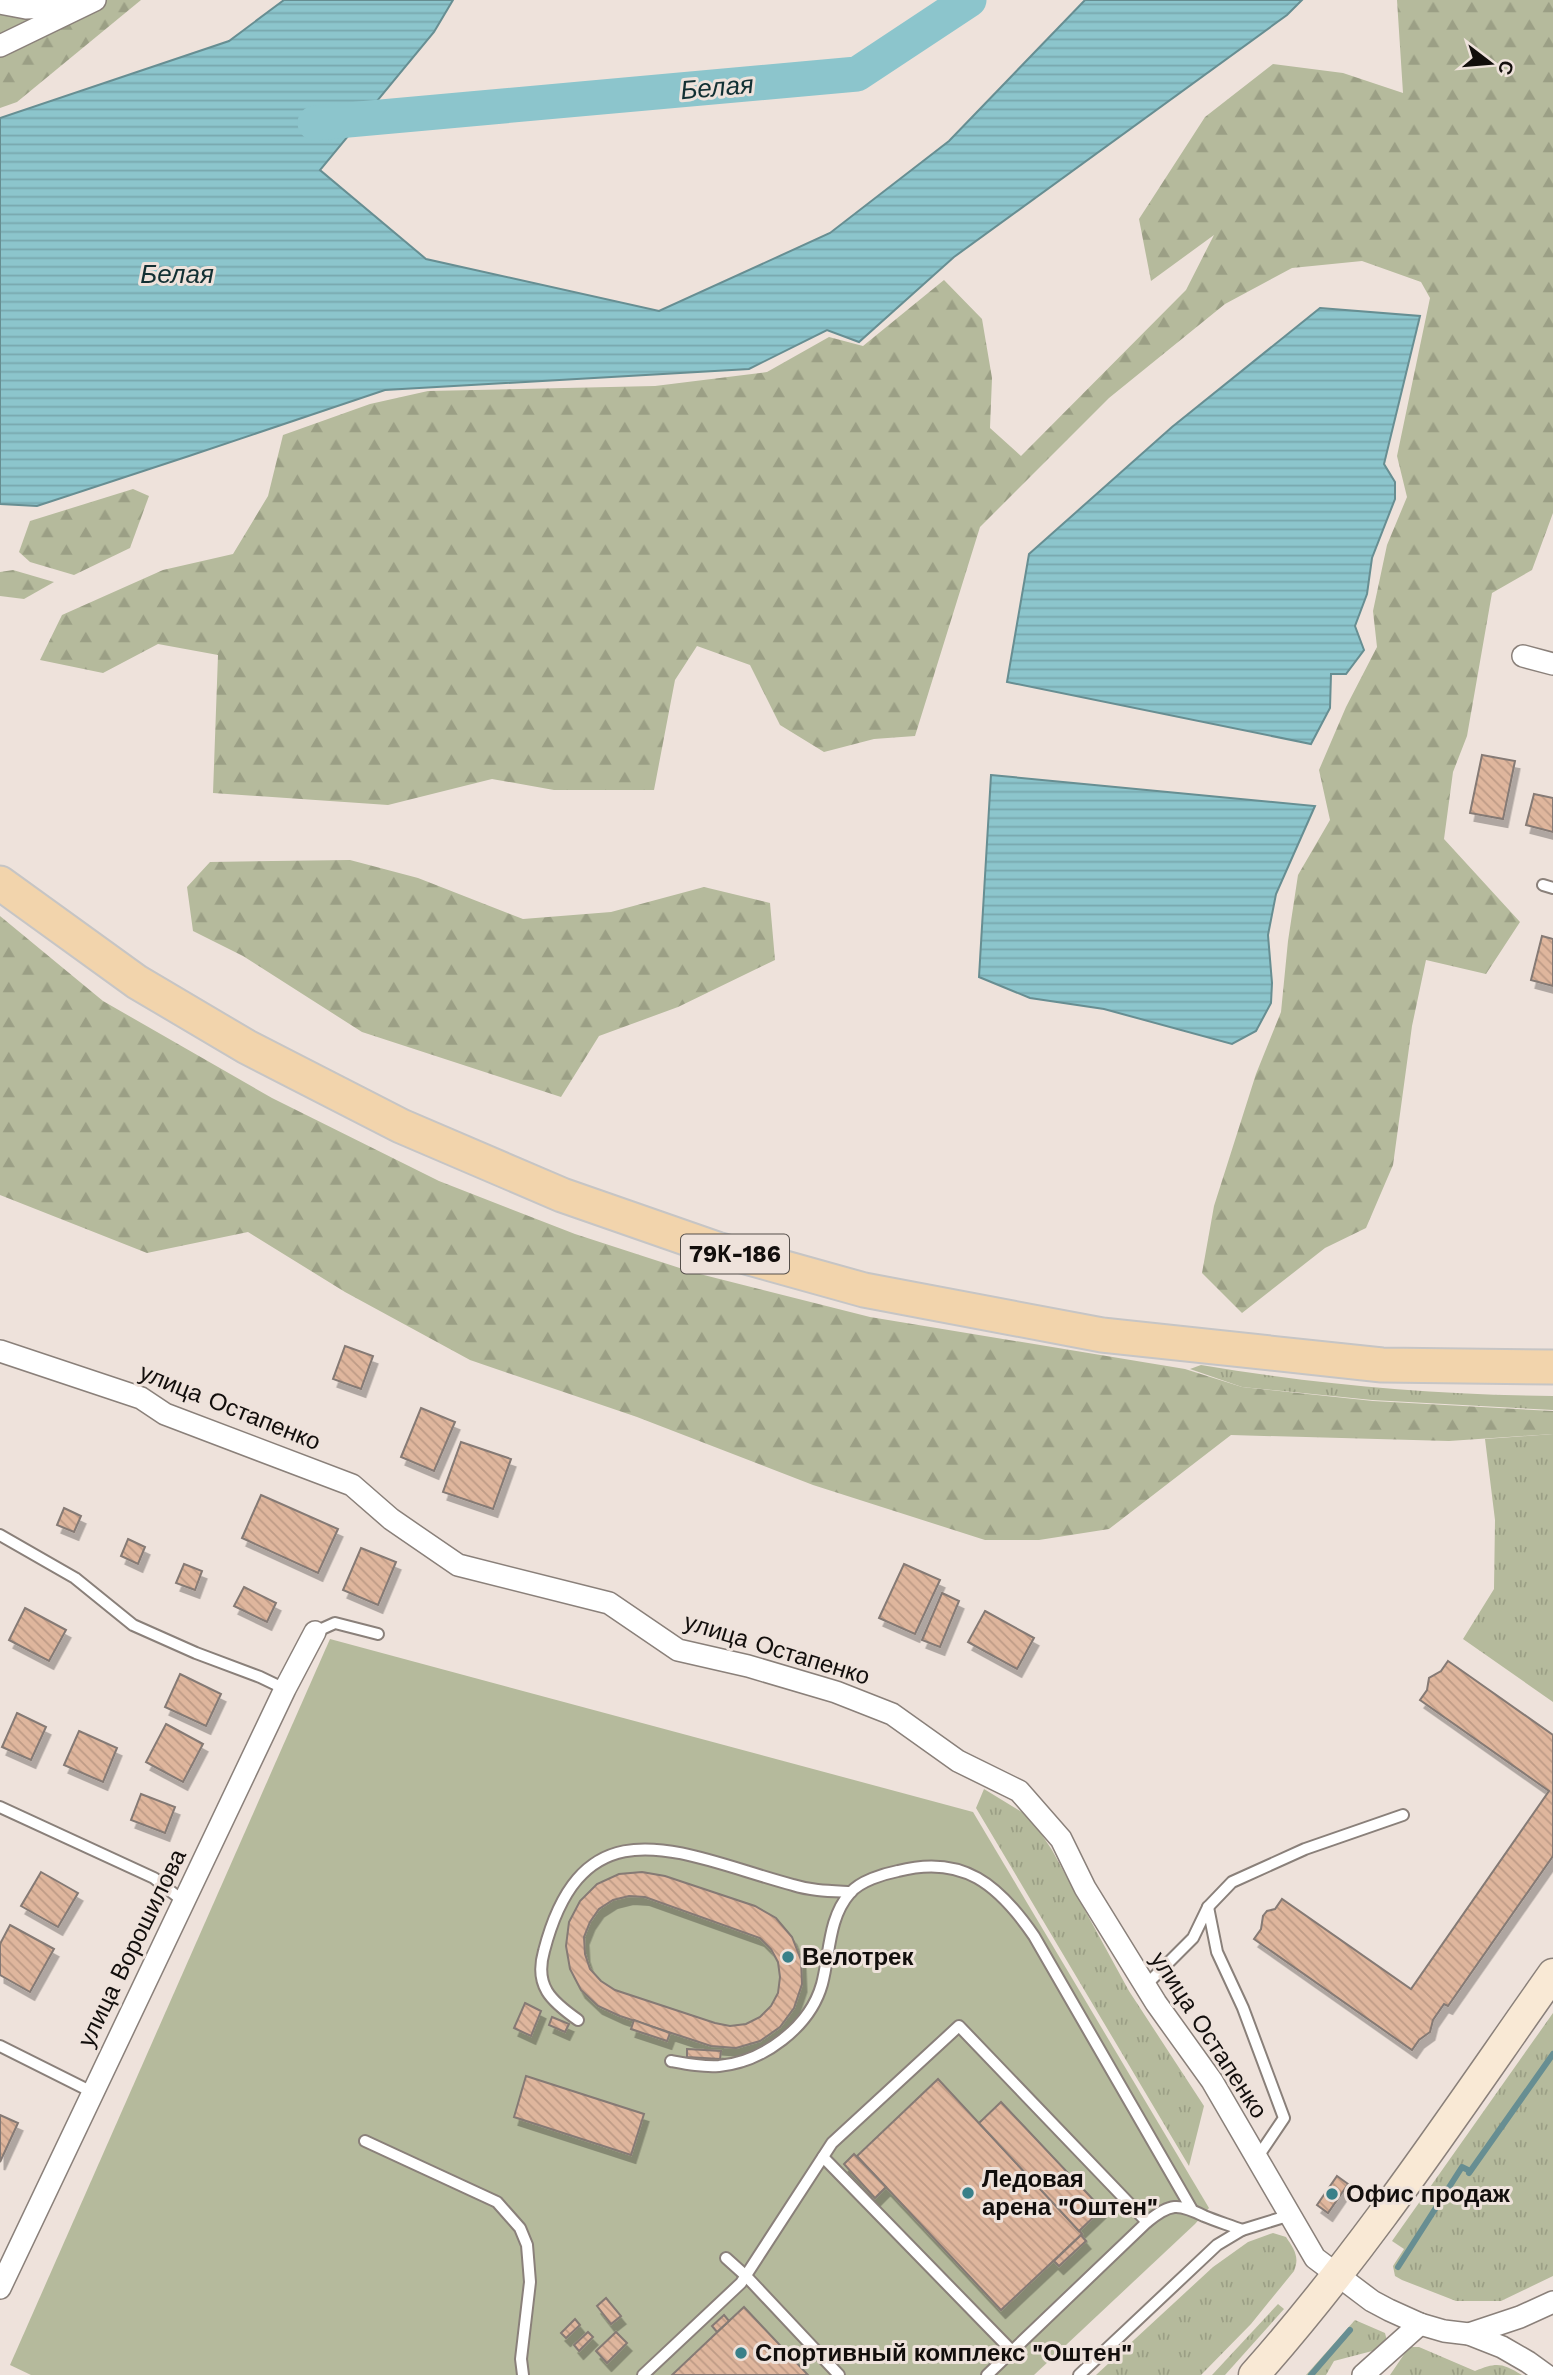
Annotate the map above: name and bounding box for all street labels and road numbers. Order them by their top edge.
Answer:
road number: 79К-186 [681,1234,789,1274]
street label: улица Остапенко [135,1358,325,1456]
street label: улица Остапенко [681,1607,873,1691]
street label: улица Ворошилова [72,1844,192,2051]
street label: улица Остапенко [1145,1947,1273,2123]

